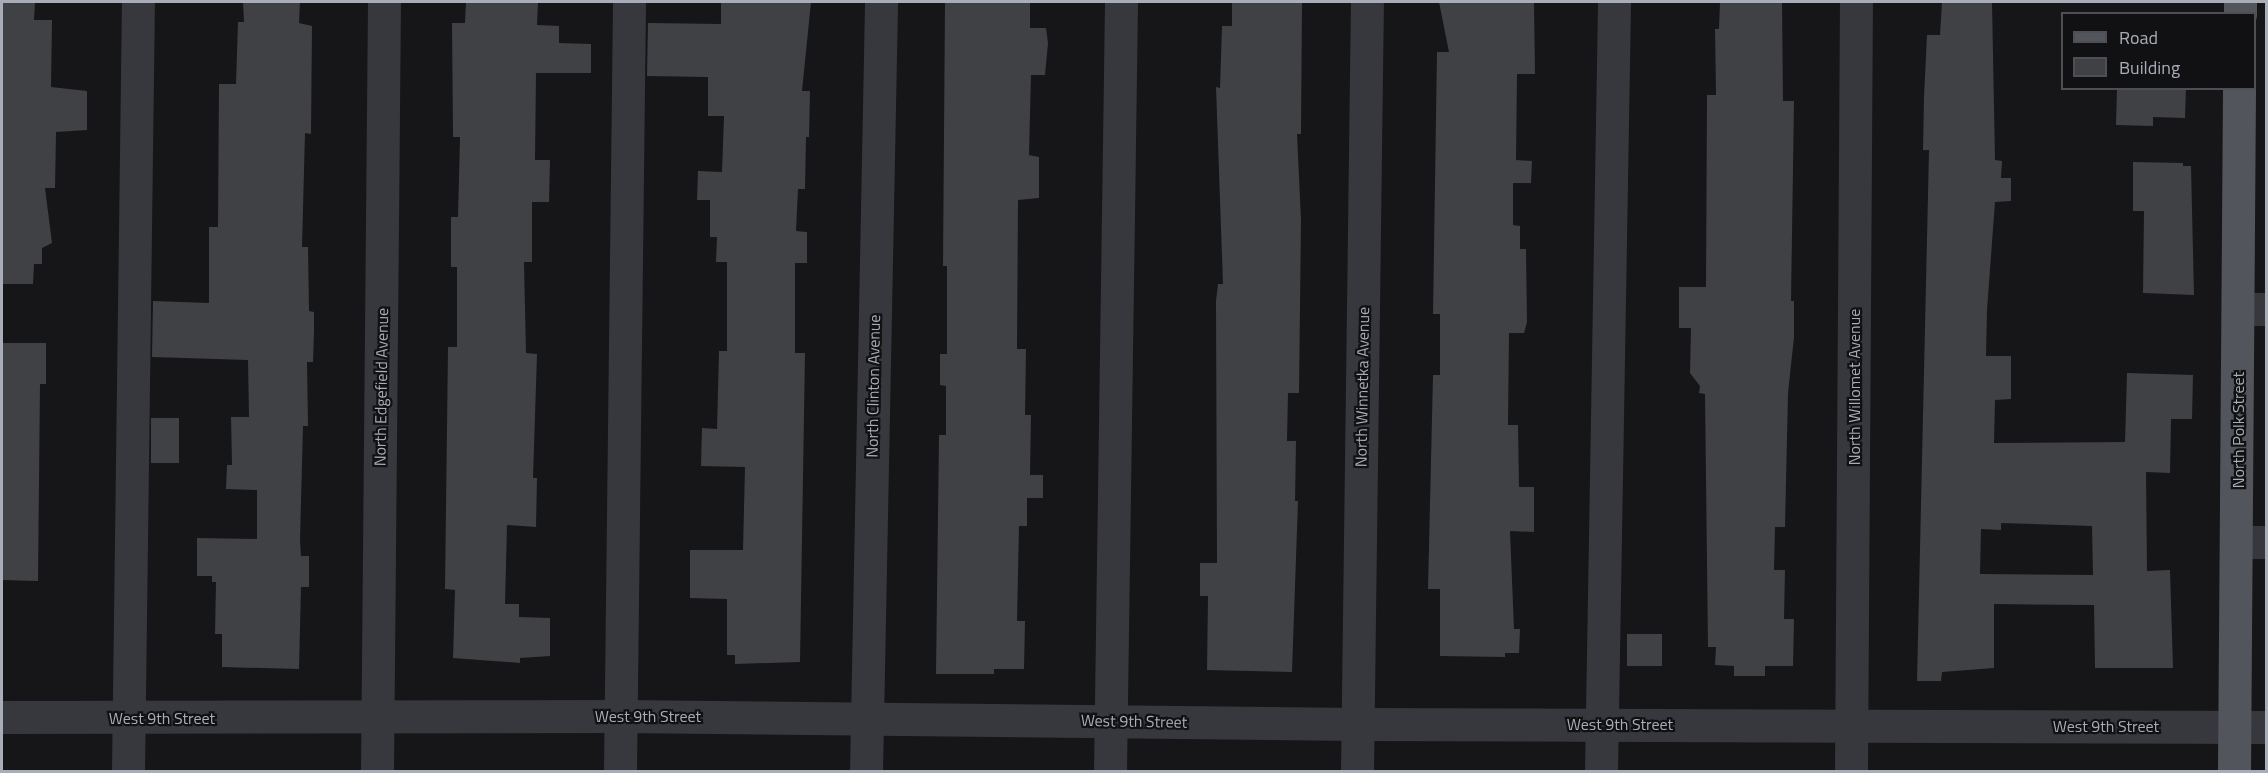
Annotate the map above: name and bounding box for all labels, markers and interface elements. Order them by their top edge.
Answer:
legend [2061,12,2256,90]
text: Road [2119,24,2158,51]
text: Building [2119,54,2180,81]
street label: North Winnetka Avenue [1351,307,1373,467]
street label: North Edgefield Avenue [370,308,392,466]
street label: North Willomet Avenue [1844,309,1864,465]
street label: North Clinton Avenue [862,314,884,458]
street label: North Polk Street [2228,372,2248,488]
street label: West 9th Street [595,706,701,726]
street label: West 9th Street [109,708,215,728]
street label: West 9th Street [1081,710,1187,732]
street label: West 9th Street [1567,714,1673,734]
street label: West 9th Street [2053,716,2159,736]

